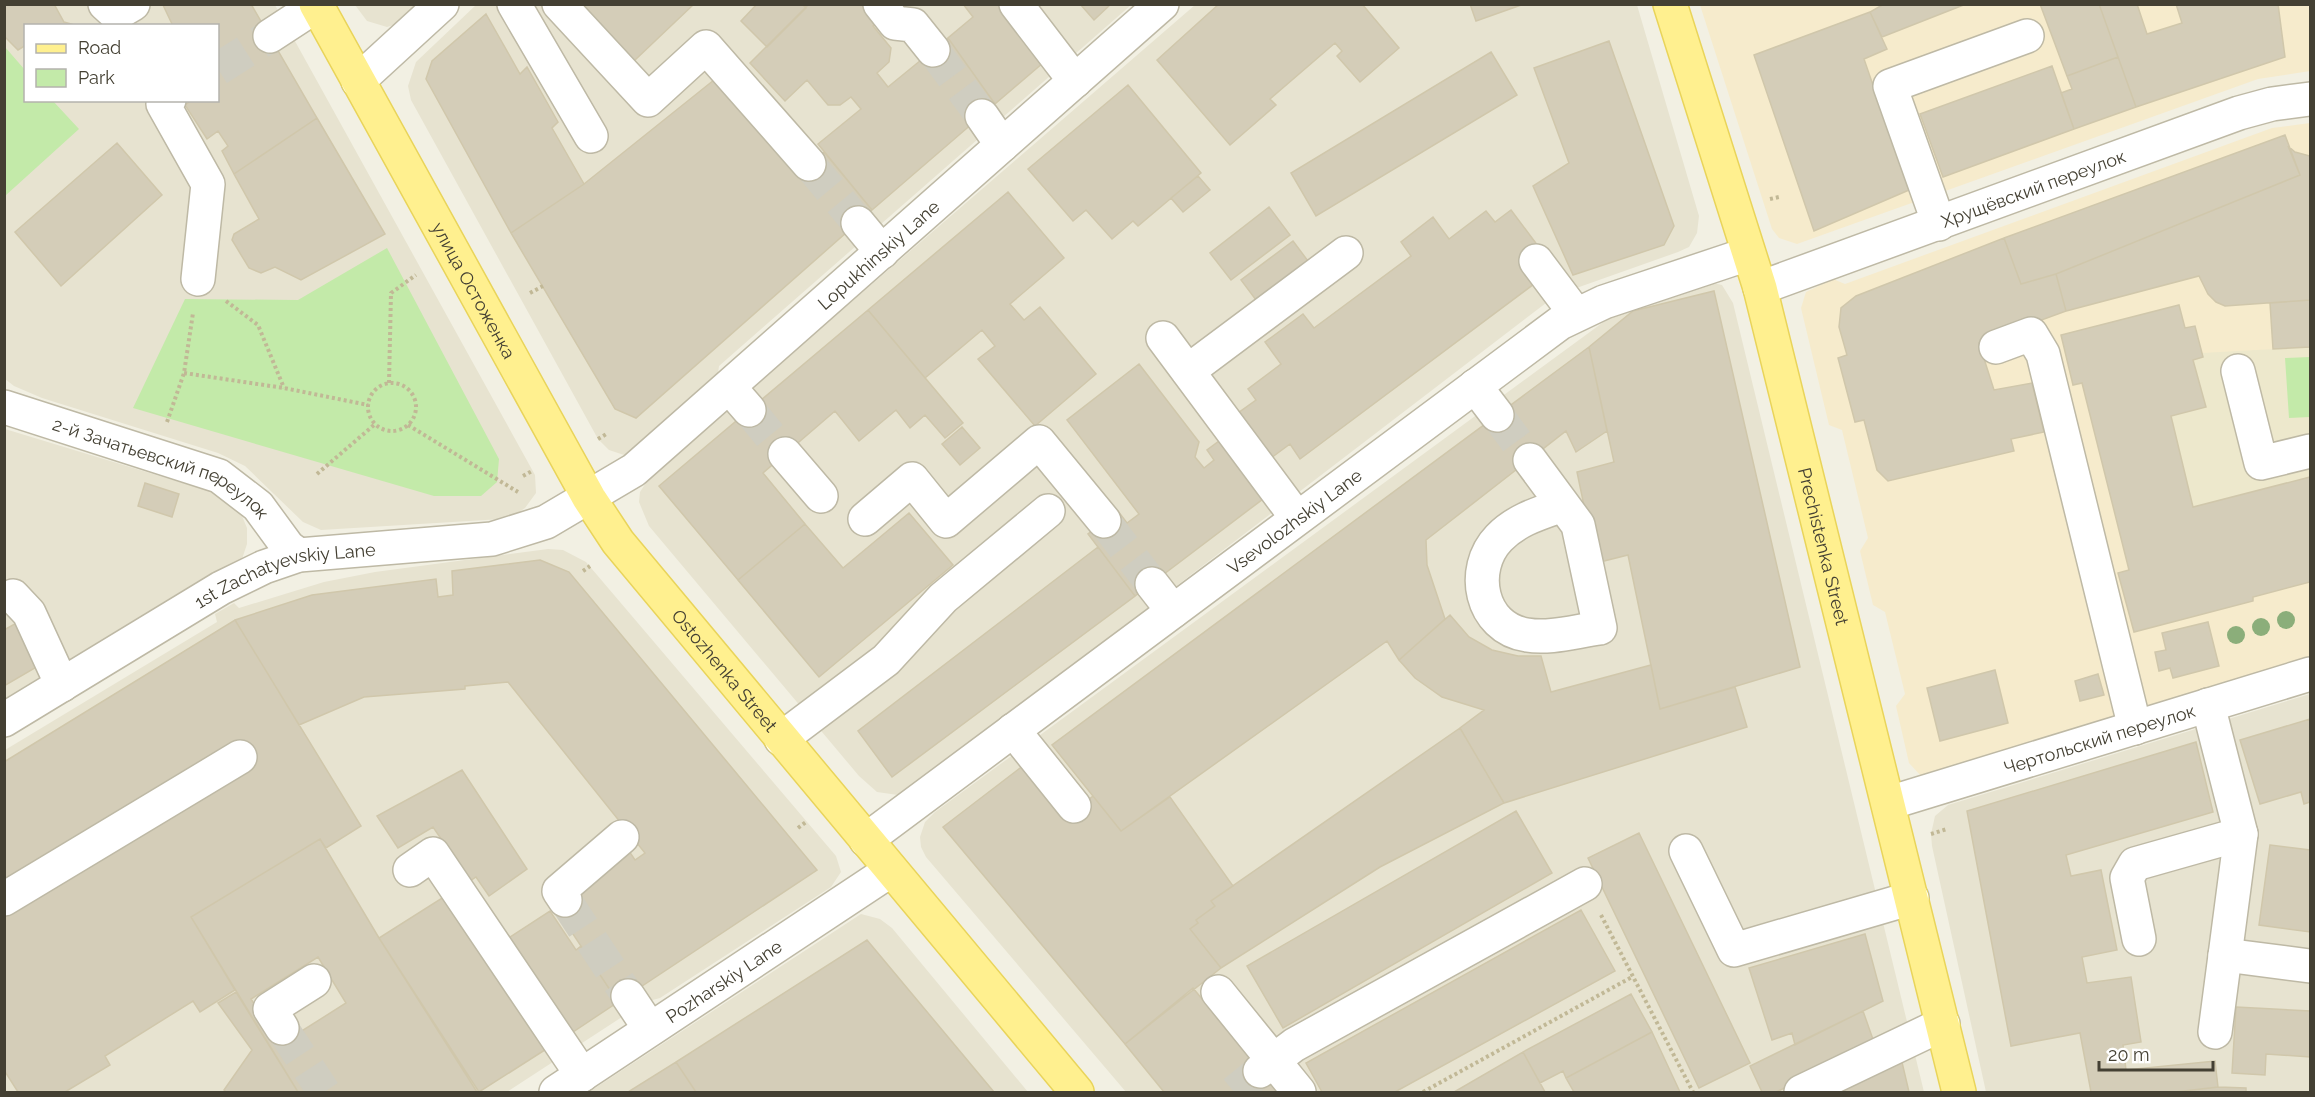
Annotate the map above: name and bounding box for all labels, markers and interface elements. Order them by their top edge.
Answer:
legend [24,24,219,102]
text: Road [78,37,121,58]
text: Park [78,67,115,88]
street label: Хрущёвский переулок [1938,145,2128,231]
street label: Lopukhinskiy Lane [813,195,943,314]
street label: улица Остоженка [428,218,520,362]
street label: 2-й Зачатьевский переулок [50,413,274,523]
street label: Vsevolozhskiy Lane [1223,464,1366,578]
street label: Prechistenka Street [1794,465,1854,627]
street label: 1st Zachatyevskiy Lane [190,538,377,612]
street label: Ostozhenka Street [668,605,782,736]
street label: Чертольский переулок [2001,699,2198,778]
street label: Pozharskiy Lane [662,935,786,1027]
scale bar [2099,1034,2213,1072]
text: 20 m [2108,1044,2150,1065]

